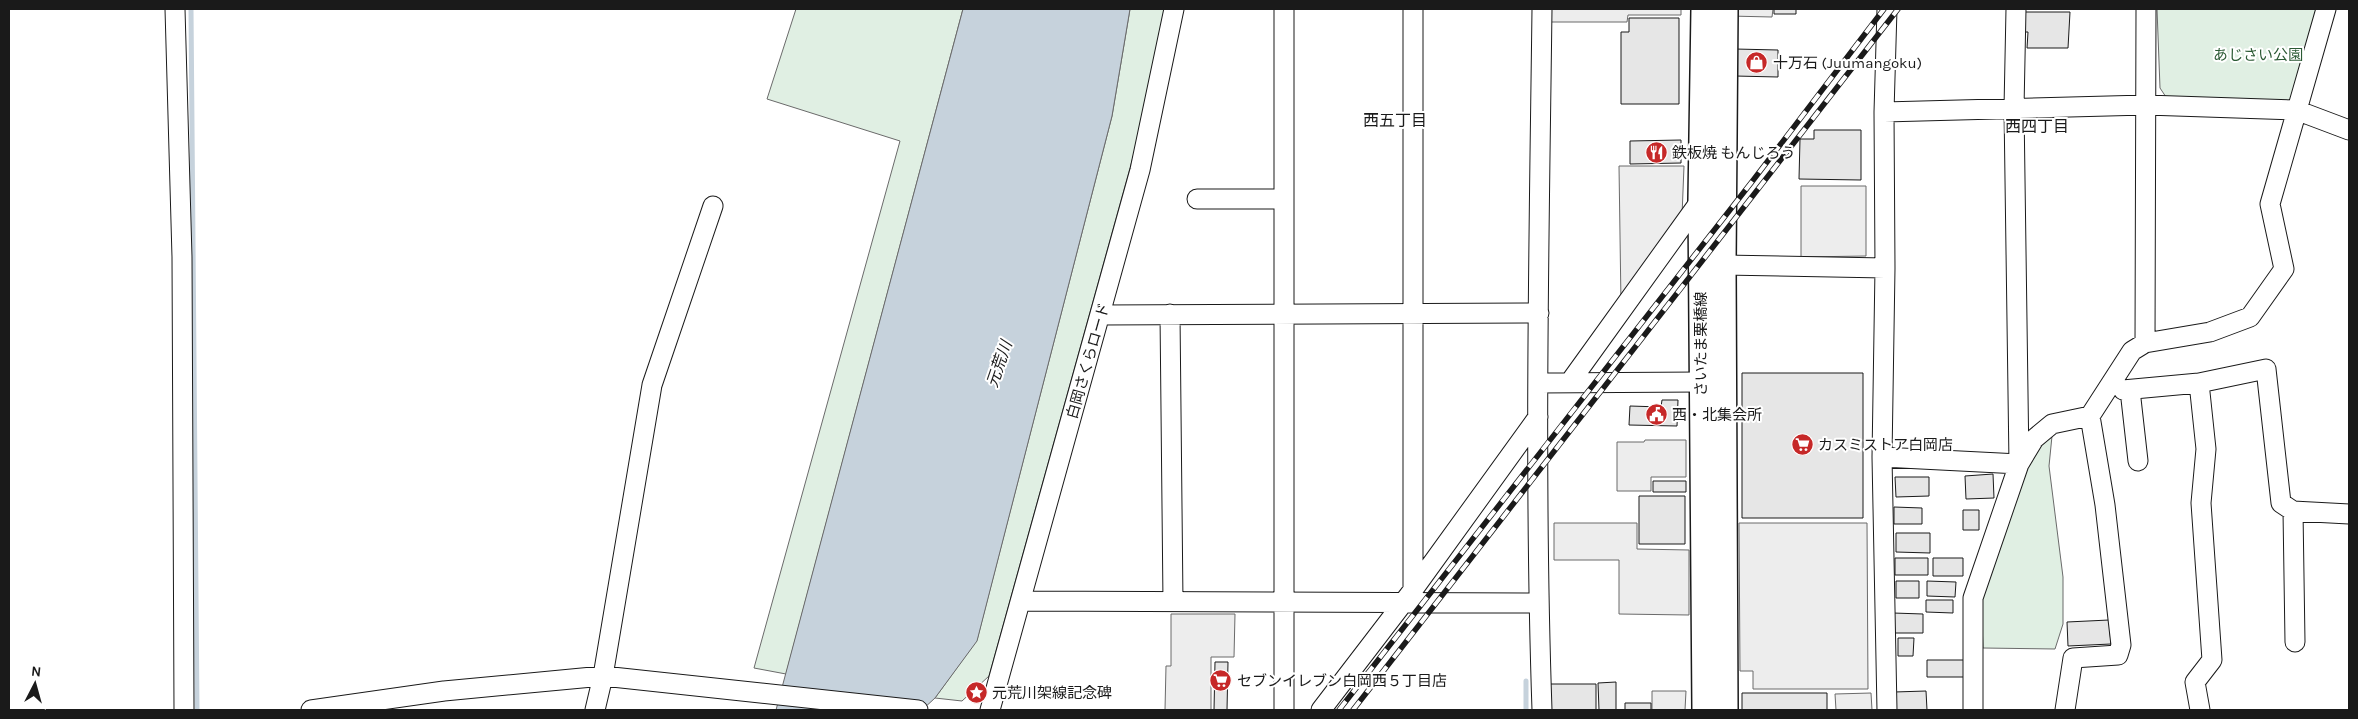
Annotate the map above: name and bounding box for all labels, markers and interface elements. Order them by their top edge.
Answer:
park label: あじさい公園 [2213,46,2303,64]
shop icon: 十万石 (Juumangoku) [1745,51,1769,75]
place label: 十万石 (Juumangoku) [1773,54,1922,72]
district label: 西五丁目 [1363,111,1427,130]
district label: 西四丁目 [2005,117,2069,136]
restaurant icon: 鉄板焼 もんじろう [1644,141,1668,165]
place label: 鉄板焼 もんじろう [1672,144,1796,162]
street label: さいたま栗橋線 [1692,292,1710,396]
street label: 白岡さくらロード [1063,301,1113,421]
water label: 元荒川 [982,336,1016,390]
public building icon: 西・北集会所 [1644,403,1668,427]
place label: 西・北集会所 [1672,406,1762,424]
supermarket icon: カスミストア白岡店 [1790,433,1814,457]
place label: カスミストア白岡店 [1818,436,1953,454]
north arrow [10,659,60,709]
text: N [30,663,42,681]
supermarket icon: セブンイレブン白岡西５丁目店 [1209,669,1233,693]
place label: セブンイレブン白岡西５丁目店 [1237,672,1447,690]
place icon: 元荒川架線記念碑 [964,681,988,705]
place label: 元荒川架線記念碑 [992,684,1112,702]

